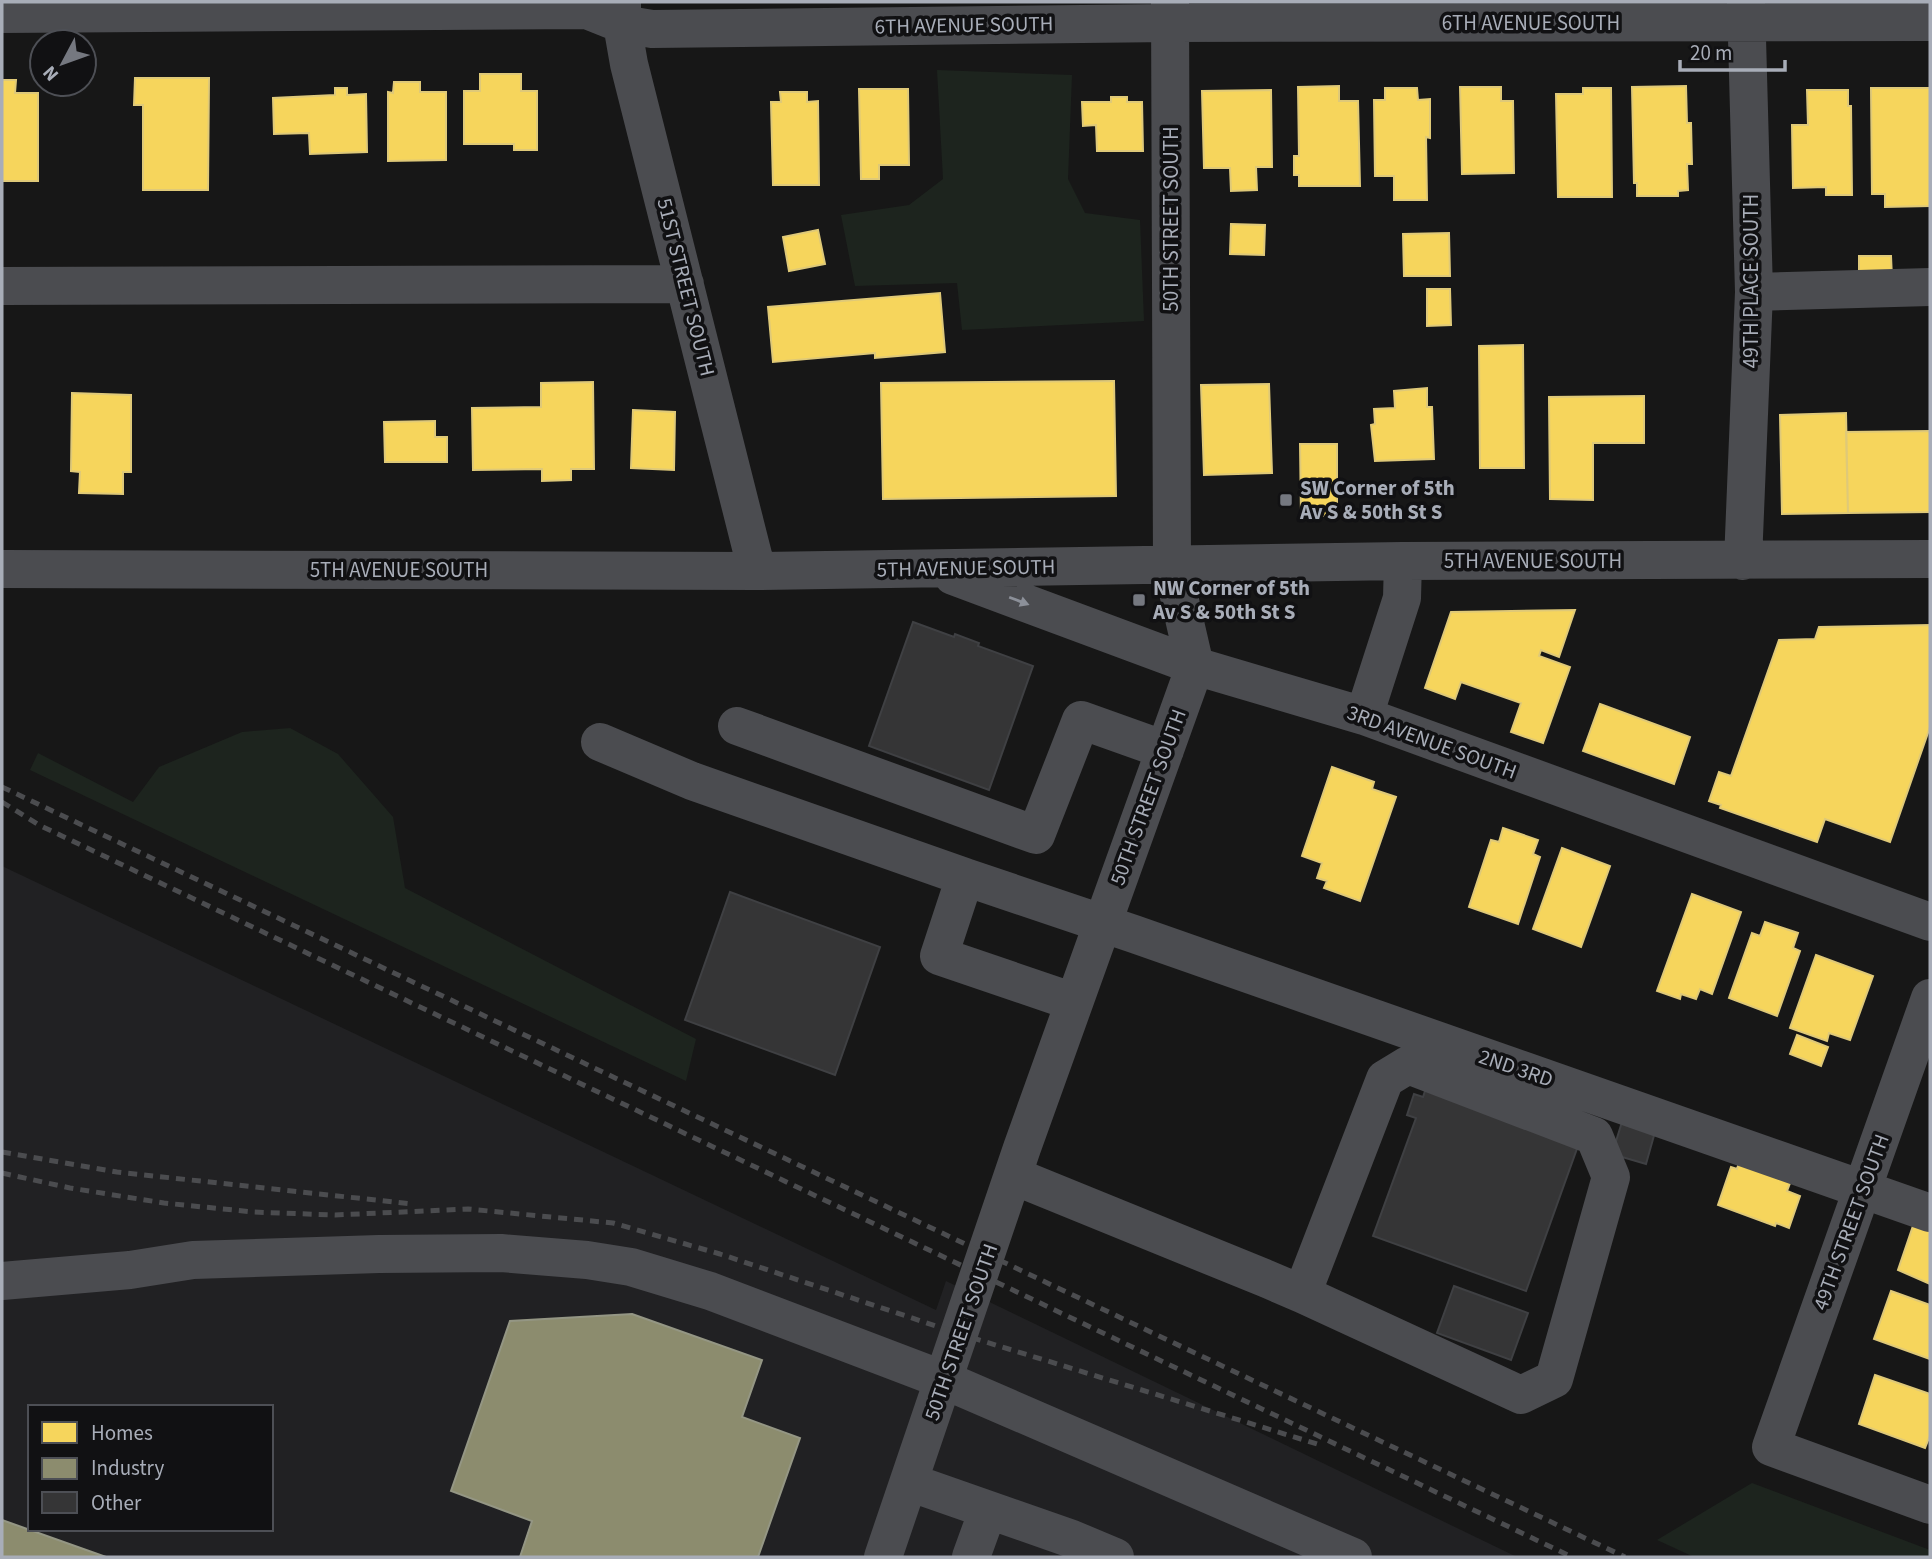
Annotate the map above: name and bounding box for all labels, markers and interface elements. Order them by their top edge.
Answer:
street label: 6TH AVENUE SOUTH [874,8,1054,42]
street label: 6TH AVENUE SOUTH [1442,8,1620,38]
north arrow [28,28,98,98]
scale bar [1680,28,1785,72]
text: 20 m [1690,38,1732,68]
text: N [37,60,66,87]
street label: 50TH STREET SOUTH [1156,126,1186,312]
street label: 49TH PLACE SOUTH [1736,194,1766,368]
street label: 51ST STREET SOUTH [649,195,723,379]
place label: SW Corner of 5th Av S & 50th St S [1299,473,1455,527]
marker: SW Corner of 5th Av S & 50th St S [1278,492,1294,508]
street label: 5TH AVENUE SOUTH [1444,546,1622,576]
street label: 5TH AVENUE SOUTH [876,551,1056,585]
street label: 5TH AVENUE SOUTH [310,555,488,585]
place label: NW Corner of 5th Av S & 50th St S [1152,573,1310,627]
marker: NW Corner of 5th Av S & 50th St S [1131,592,1147,608]
one-way arrow [1009,595,1030,606]
street label: 3RD AVENUE SOUTH [1343,697,1521,787]
street label: 50TH STREET SOUTH [1102,705,1194,889]
street label: 2ND 3RD [1475,1041,1557,1095]
street label: 49TH STREET SOUTH [1805,1130,1897,1314]
street label: 50TH STREET SOUTH [917,1240,1005,1424]
legend [28,1405,273,1531]
text: Homes [91,1418,153,1448]
text: Industry [91,1453,164,1483]
text: Other [91,1488,142,1518]

